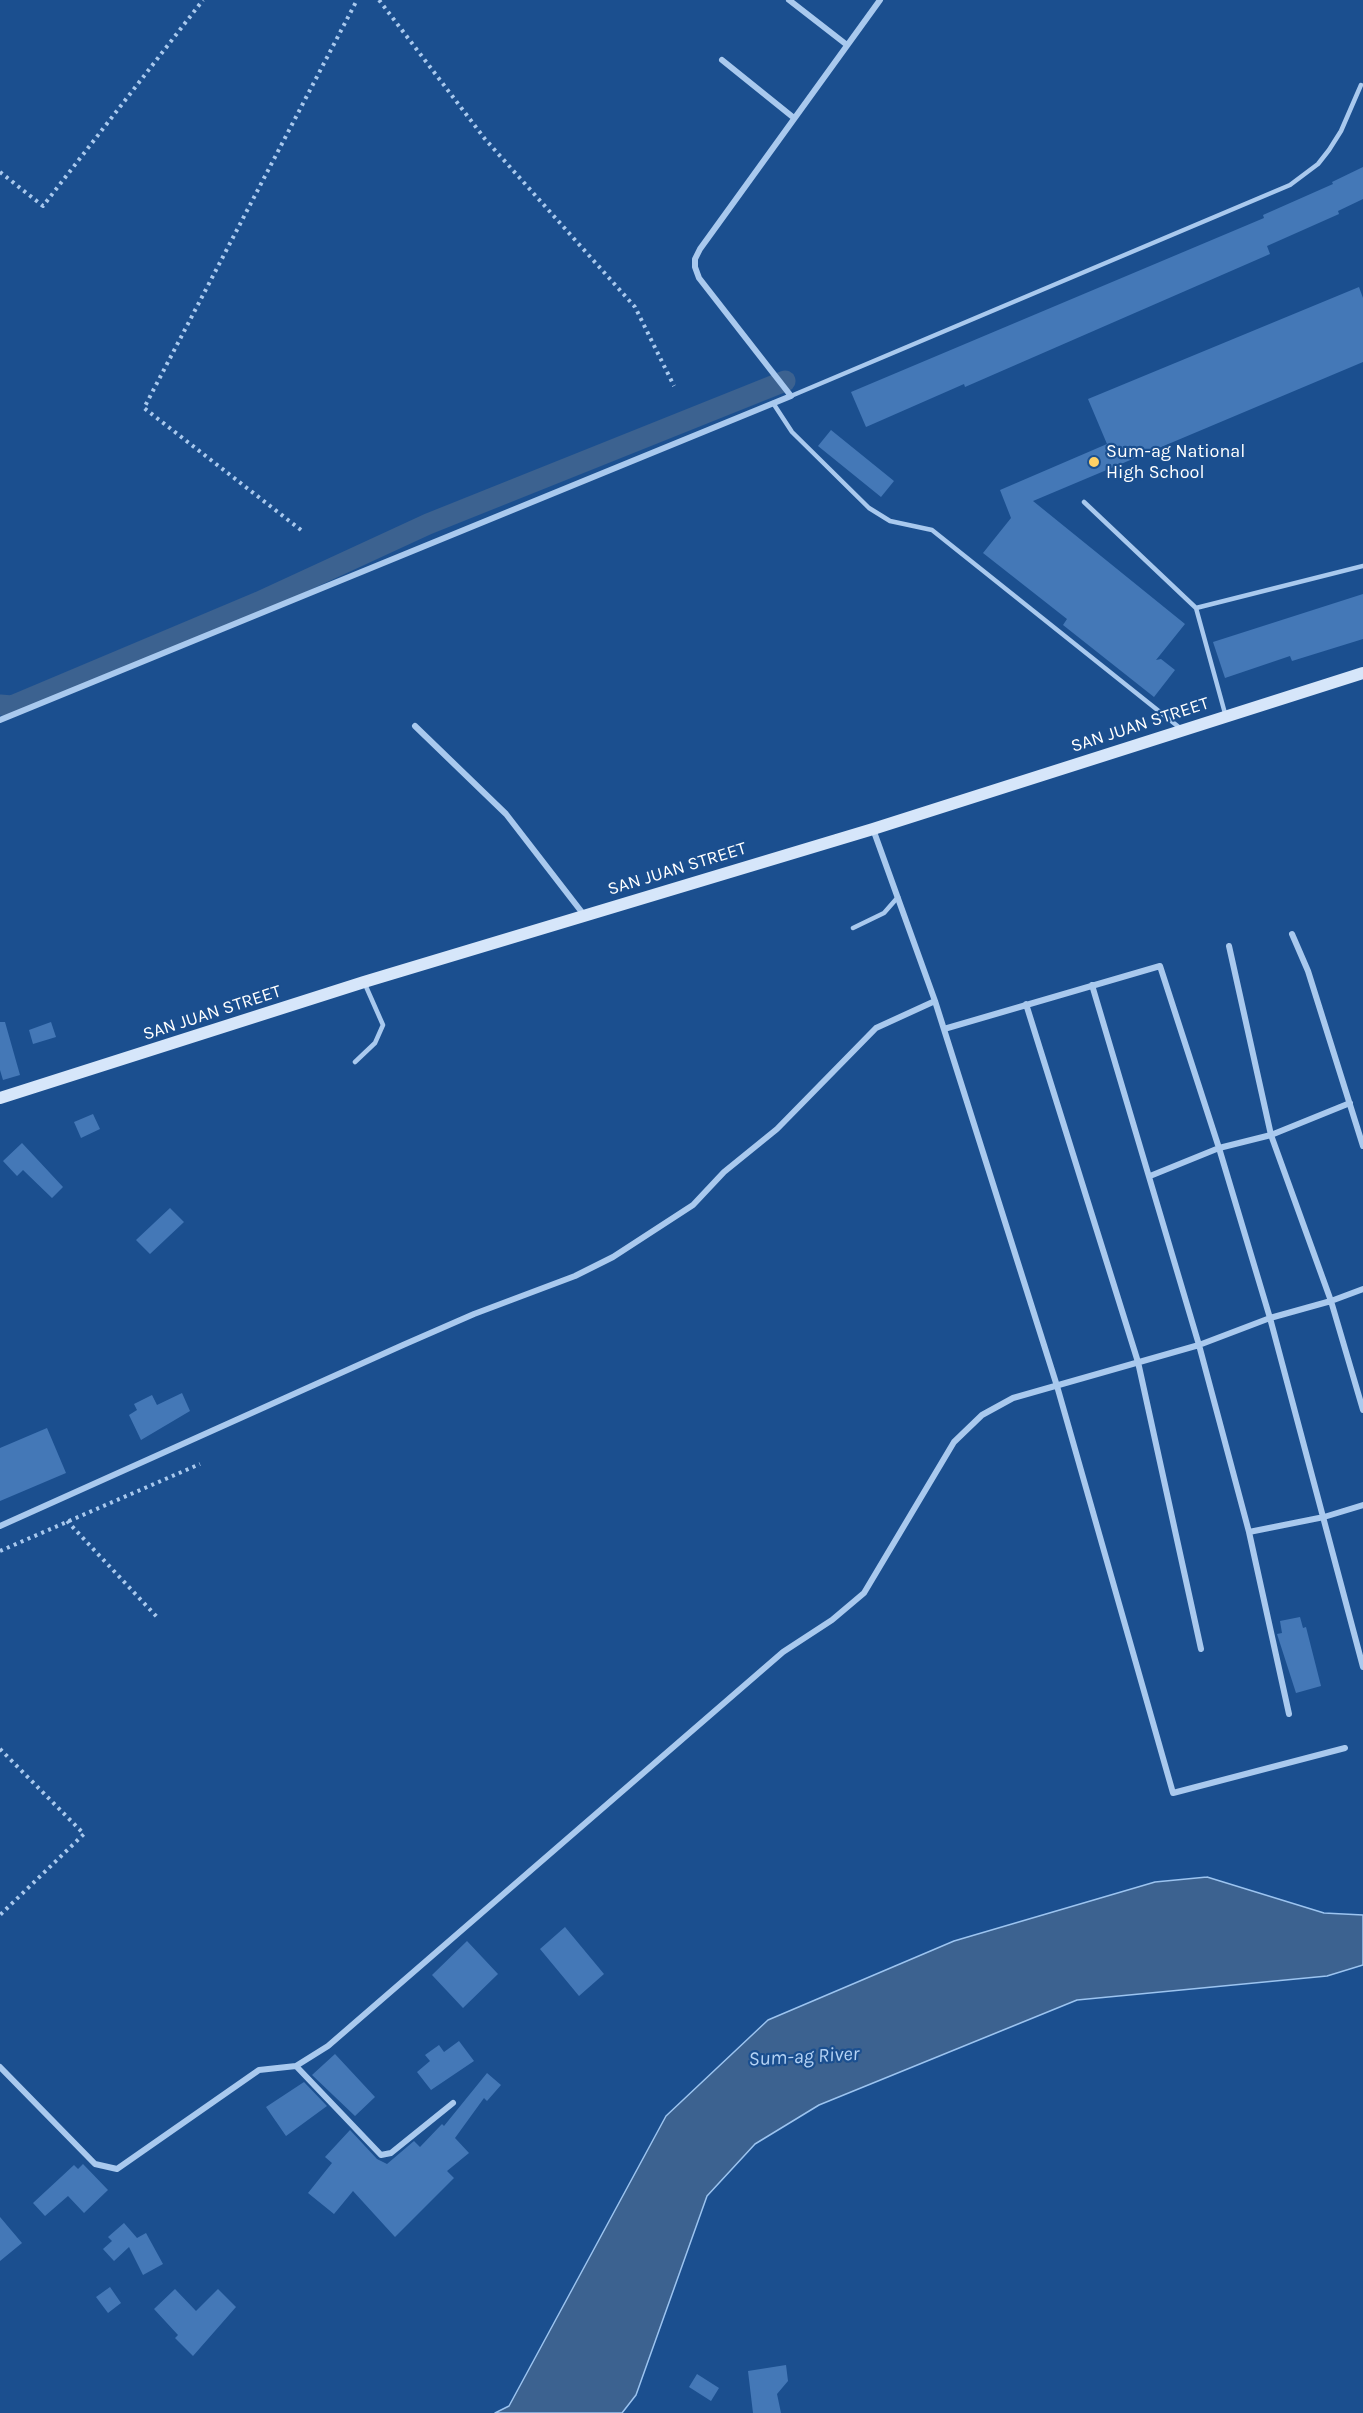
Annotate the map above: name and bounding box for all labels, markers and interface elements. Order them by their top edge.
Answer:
place label: Sum-ag National High School [1106,441,1245,484]
marker: Sum-ag National High School [1087,455,1101,469]
street label: SAN JUAN STREET [1068,692,1212,758]
street label: SAN JUAN STREET [605,838,749,900]
street label: SAN JUAN STREET [140,980,284,1046]
water label: Sum-ag River [748,2042,860,2072]

